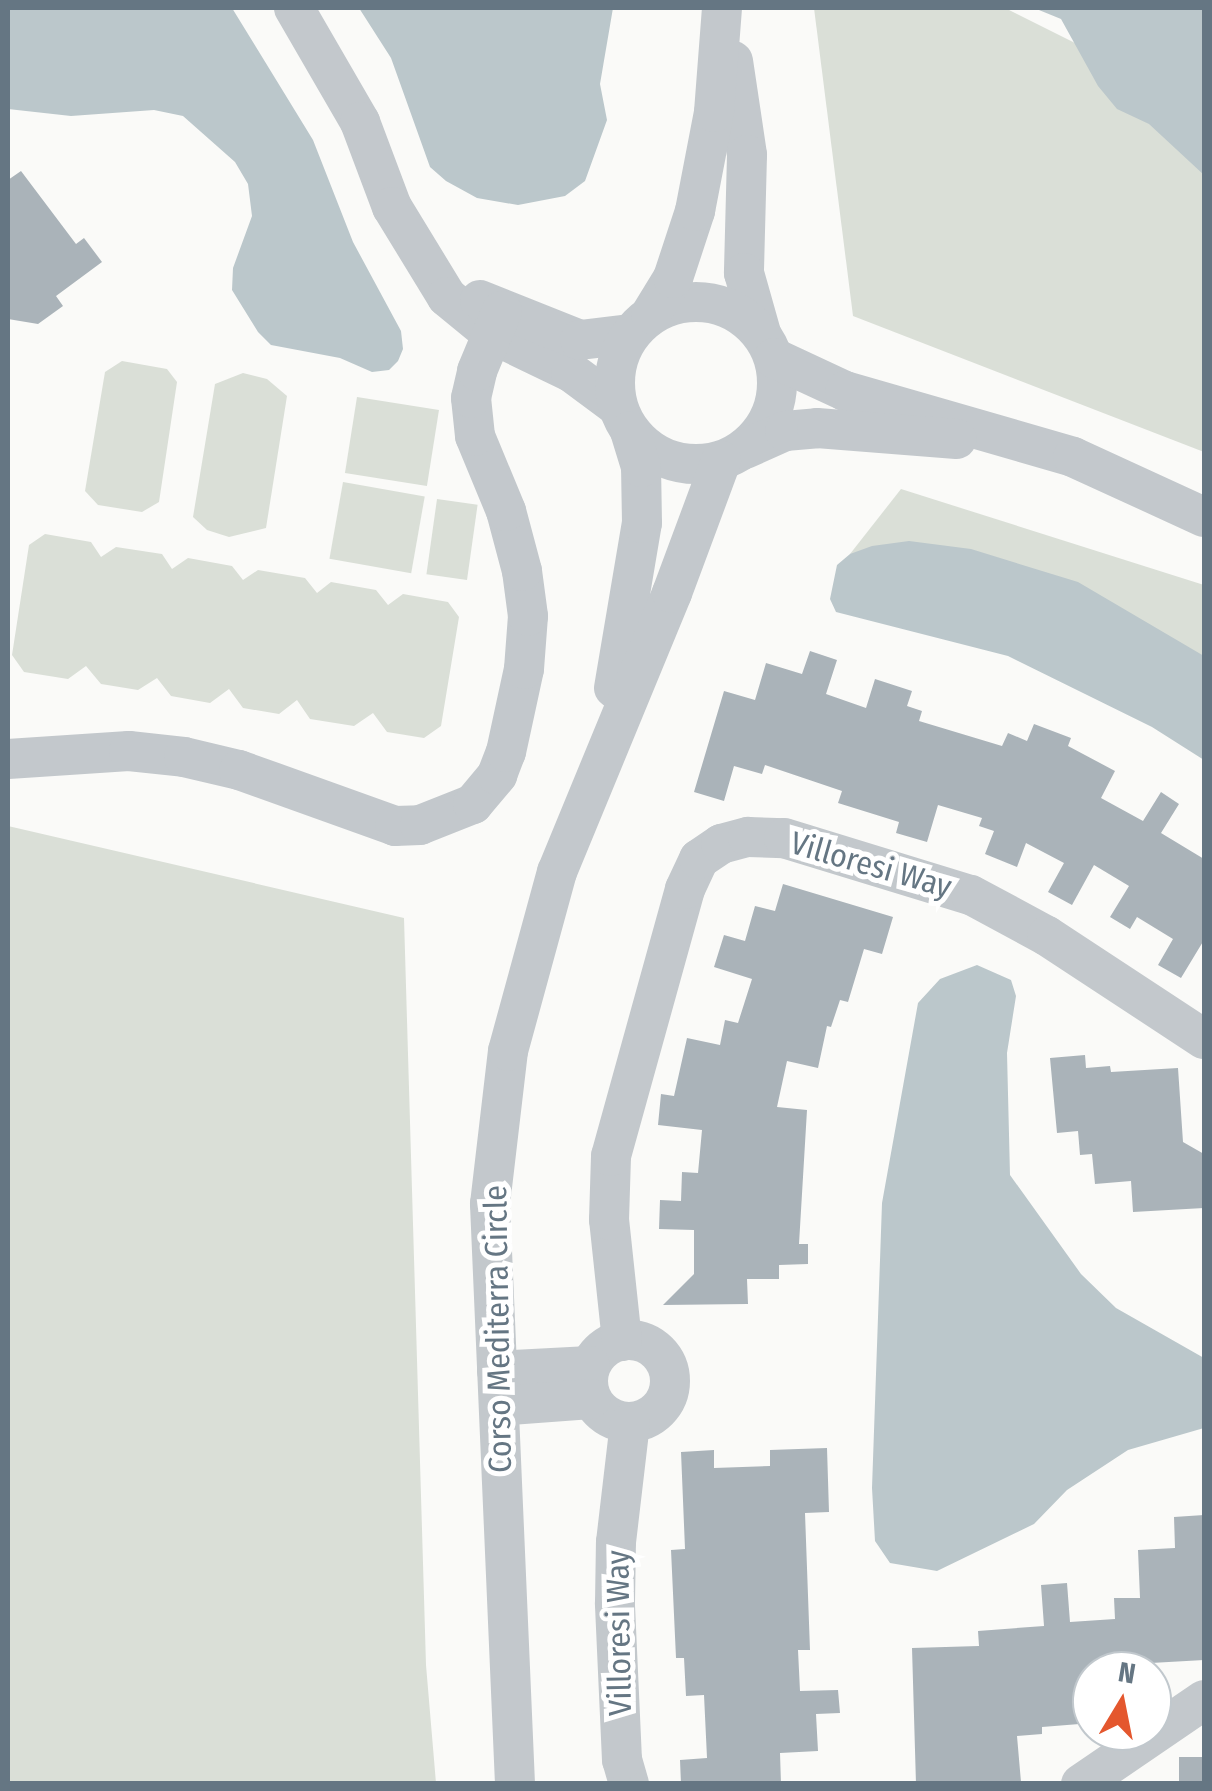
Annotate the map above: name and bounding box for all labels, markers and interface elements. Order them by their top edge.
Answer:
street label: Villoresi Way [786,824,956,906]
street label: Corso Mediterra Circle [476,1185,520,1473]
street label: Villoresi Way [598,1550,640,1716]
north arrow [1072,1651,1172,1751]
text: N [1116,1655,1138,1691]

